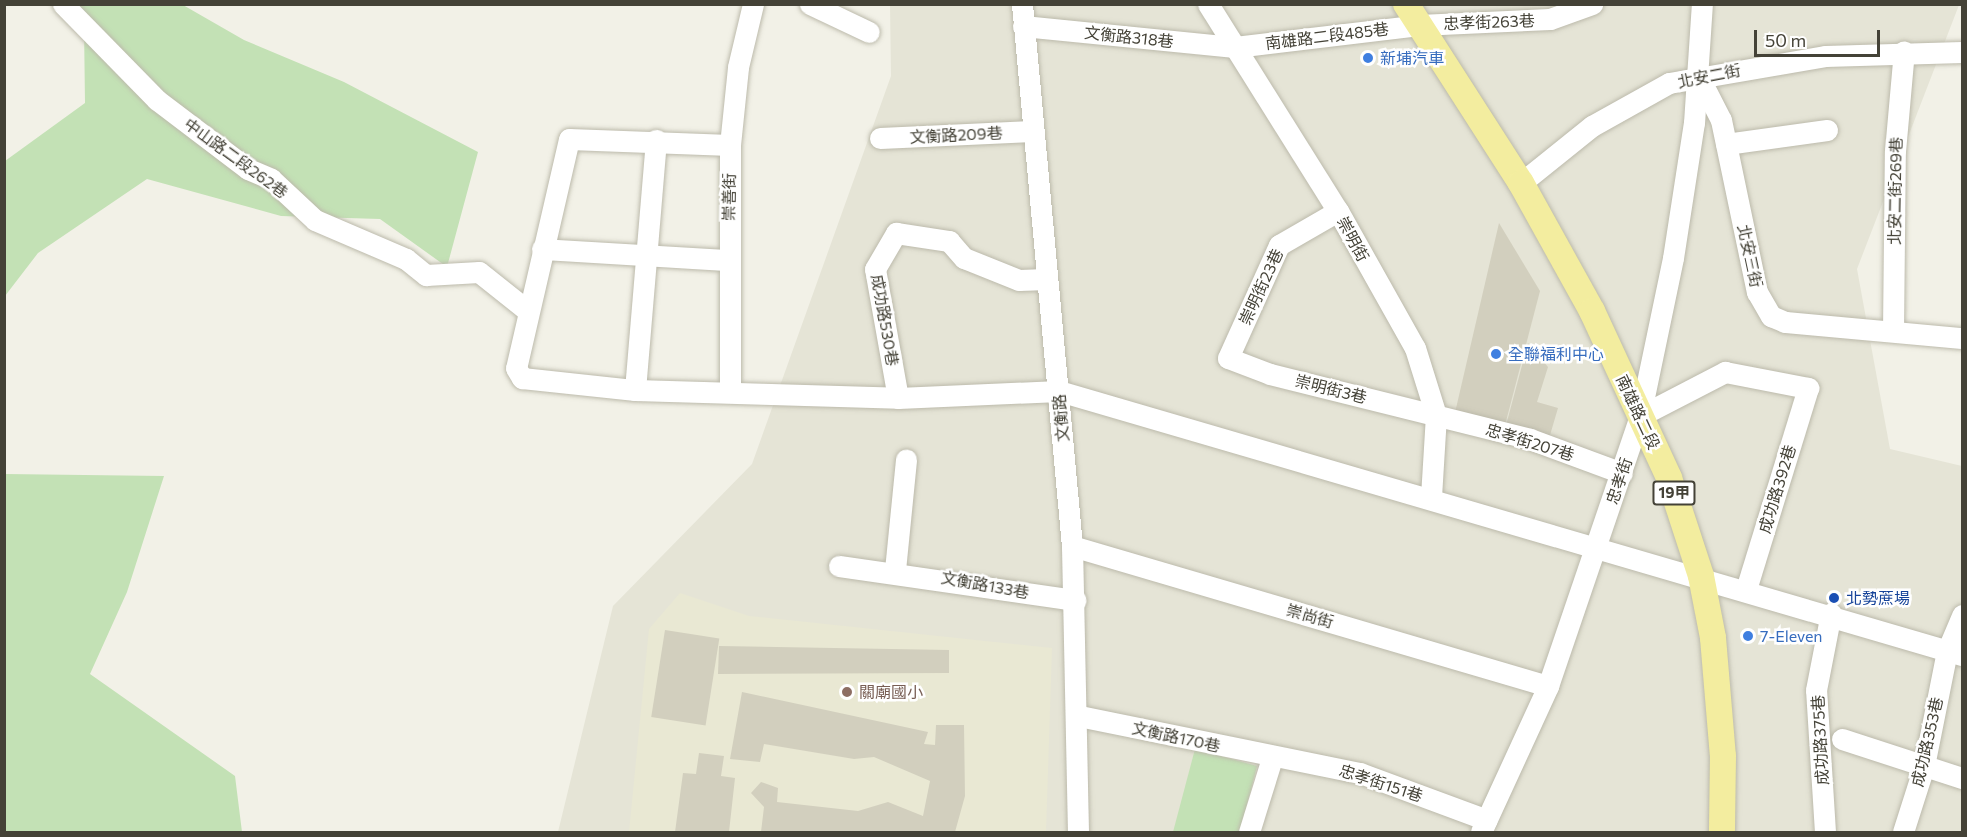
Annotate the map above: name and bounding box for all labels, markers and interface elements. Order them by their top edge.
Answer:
street label: 忠孝街263巷 [1443,11,1535,33]
scale bar [1757,18,1883,56]
street label: 南雄路二段485巷 [1264,19,1390,53]
street label: 文衡路318巷 [1083,23,1175,51]
text: 50 m [1765,29,1806,51]
place label: 新埔汽車 [1380,48,1444,68]
marker: 新埔汽車 [1361,51,1375,65]
street label: 北安二街 [1676,60,1742,92]
street label: 中山路二段262巷 [180,114,292,202]
street label: 文衡路209巷 [909,123,1003,147]
street label: 北安二街269巷 [1884,137,1906,245]
street label: 崇善街 [719,173,739,221]
street label: 崇明街 [1333,213,1373,265]
street label: 北安三街 [1734,223,1766,289]
street label: 崇明街23巷 [1235,246,1287,328]
street label: 成功路530巷 [867,273,903,367]
place label: 全聯福利中心 [1508,344,1604,364]
marker: 全聯福利中心 [1489,347,1503,361]
street label: 崇明街3巷 [1293,371,1369,407]
street label: 南雄路二段 [1612,372,1664,452]
street label: 文衡路 [1049,393,1073,443]
street label: 忠孝街207巷 [1483,419,1577,465]
street label: 成功路392巷 [1754,442,1800,536]
street label: 忠孝街 [1602,455,1636,507]
road number: 19甲 [1652,481,1696,505]
street label: 文衡路133巷 [939,568,1031,602]
place label: 北勢蔗場 [1846,588,1910,608]
marker: 北勢蔗場 [1827,591,1841,605]
street label: 崇尚街 [1284,600,1336,632]
place label: 7-Eleven [1760,626,1823,646]
marker: 7-Eleven [1741,629,1755,643]
place label: 關廟國小 [859,682,923,702]
marker: 關廟國小 [840,685,854,699]
street label: 成功路375巷 [1808,694,1832,786]
street label: 成功路353巷 [1907,695,1947,789]
street label: 文衡路170巷 [1130,718,1222,756]
street label: 忠孝街151巷 [1337,760,1425,806]

